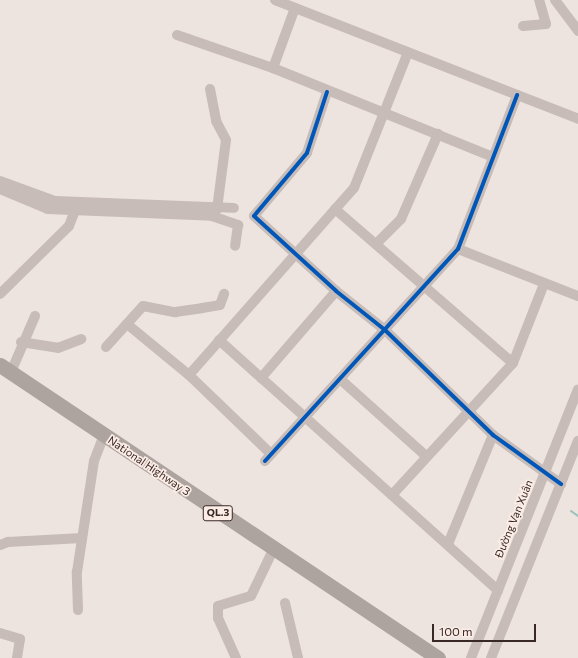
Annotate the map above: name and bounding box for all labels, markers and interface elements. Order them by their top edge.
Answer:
street label: National Highway 3 [105,434,193,498]
street label: Đường Vạn Xuân [492,478,536,560]
road number: QL.3 [202,505,234,521]
scale bar [434,616,538,642]
text: 100 m [439,624,473,638]

